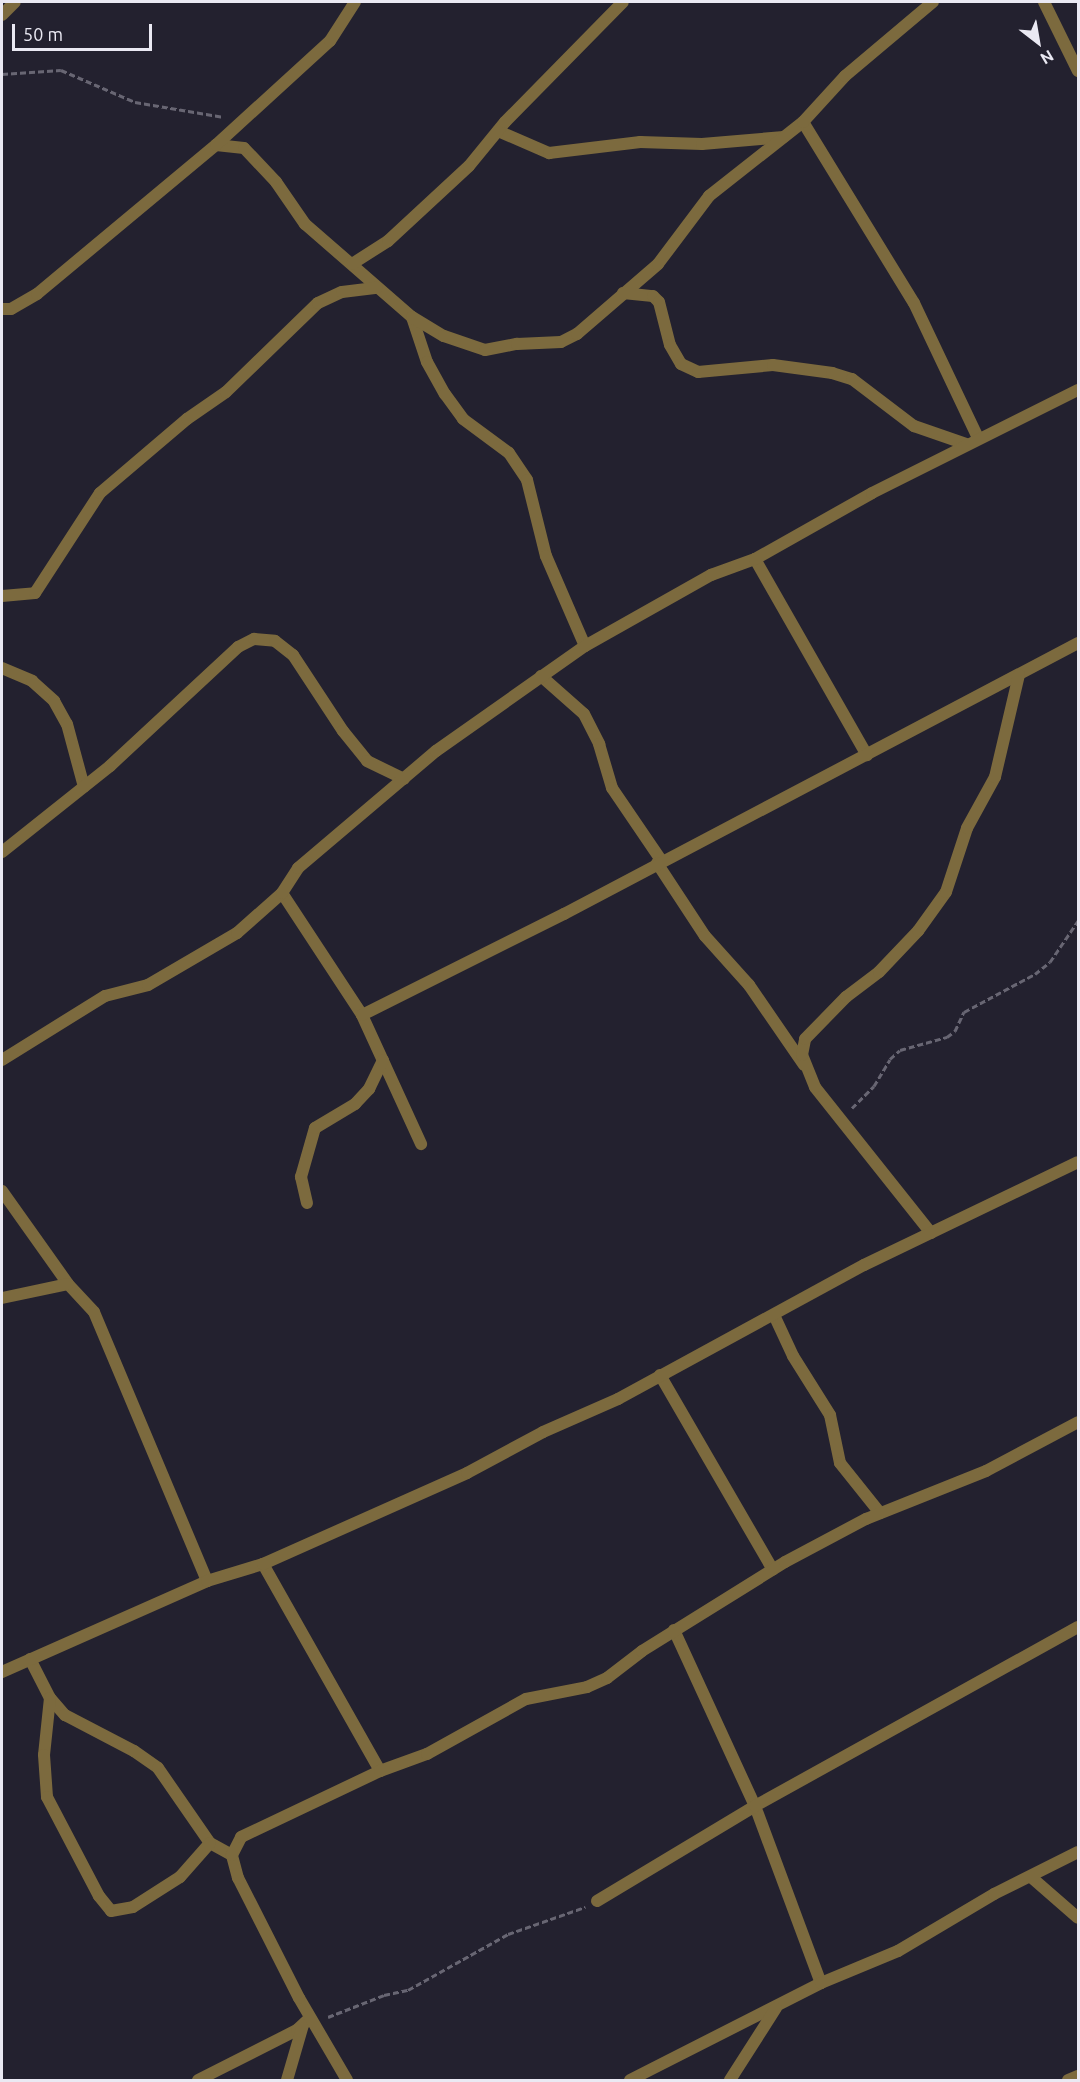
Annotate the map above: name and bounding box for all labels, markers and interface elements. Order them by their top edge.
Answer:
scale bar [15,12,154,50]
north arrow [1008,12,1068,72]
text: 50 m [23,24,63,44]
text: N [1038,47,1057,68]

